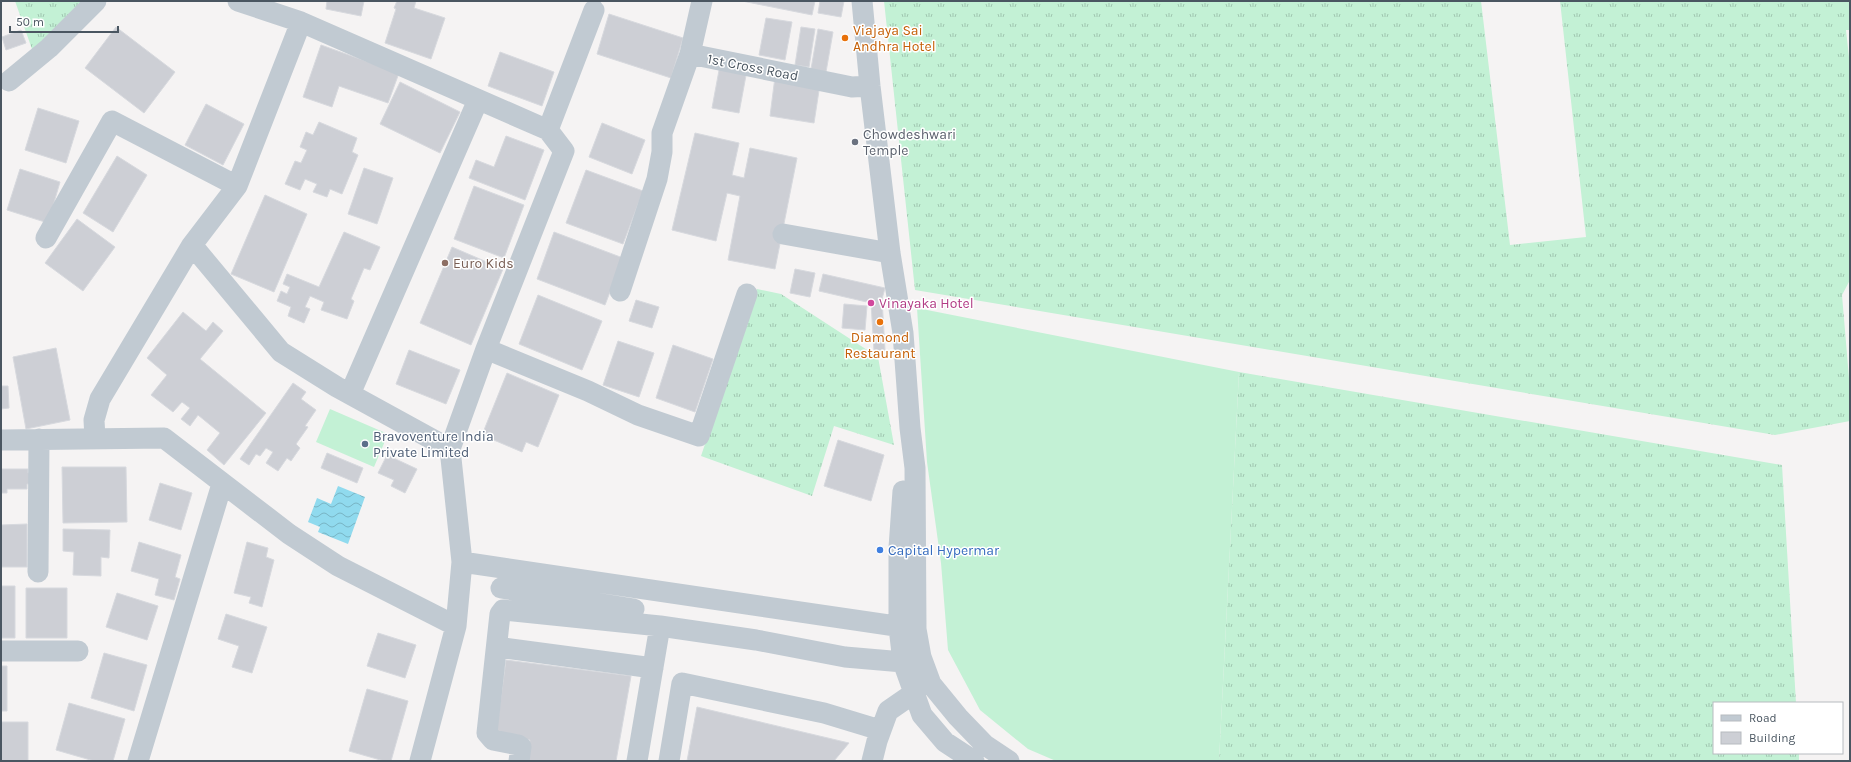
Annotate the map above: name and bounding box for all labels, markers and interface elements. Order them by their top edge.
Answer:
scale bar [10,8,118,34]
text: 50 m [16,15,44,29]
place label: Viajaya Sai Andhra Hotel [853,22,936,55]
marker: Viajaya Sai Andhra Hotel [840,33,850,43]
street label: 1st Cross Road [706,50,800,85]
place label: Chowdeshwari Temple [863,126,956,159]
marker: Chowdeshwari Temple [850,137,860,147]
place label: Euro Kids [453,255,514,272]
marker: Euro Kids [440,258,450,268]
place label: Vinayaka Hotel [879,295,974,312]
marker: Vinayaka Hotel [866,298,876,308]
marker: Diamond Restaurant [875,317,885,327]
place label: Diamond Restaurant [844,329,916,362]
place label: Bravoventure India Private Limited [373,428,494,461]
marker: Bravoventure India Private Limited [360,439,370,449]
place label: Capital Hypermar [888,542,1000,559]
marker: Capital Hypermar [875,545,885,555]
legend [1713,702,1843,754]
text: Road [1749,711,1777,725]
text: Building [1749,731,1796,745]

